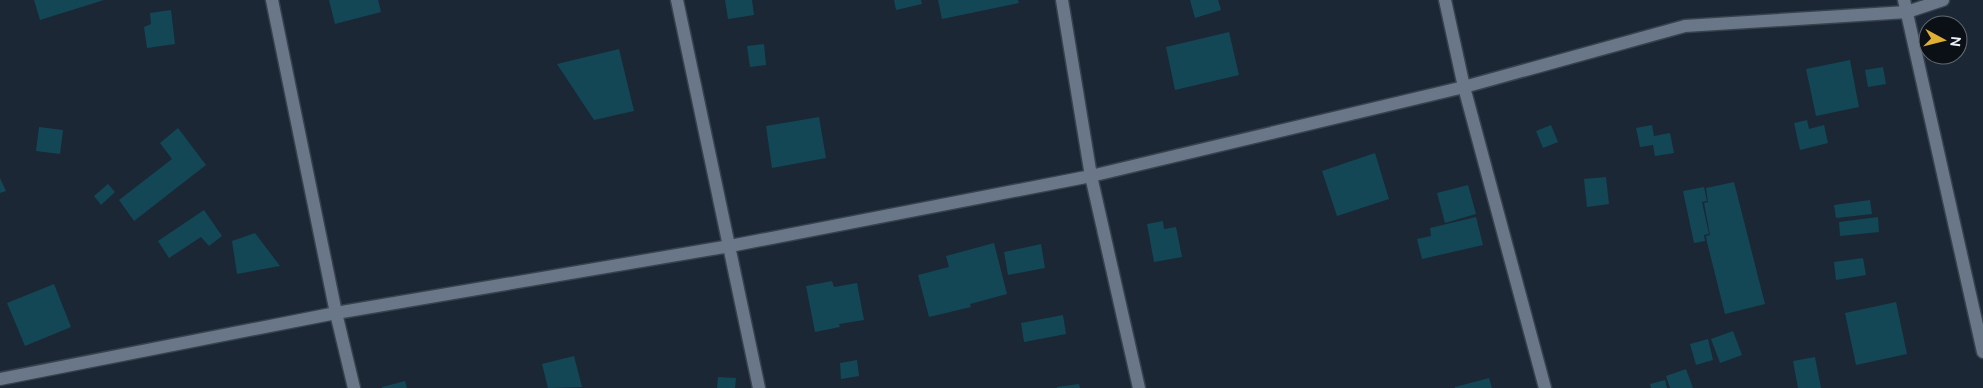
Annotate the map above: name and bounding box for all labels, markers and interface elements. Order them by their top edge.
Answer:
north arrow [1918,15,1968,65]
text: N [1947,35,1964,48]

